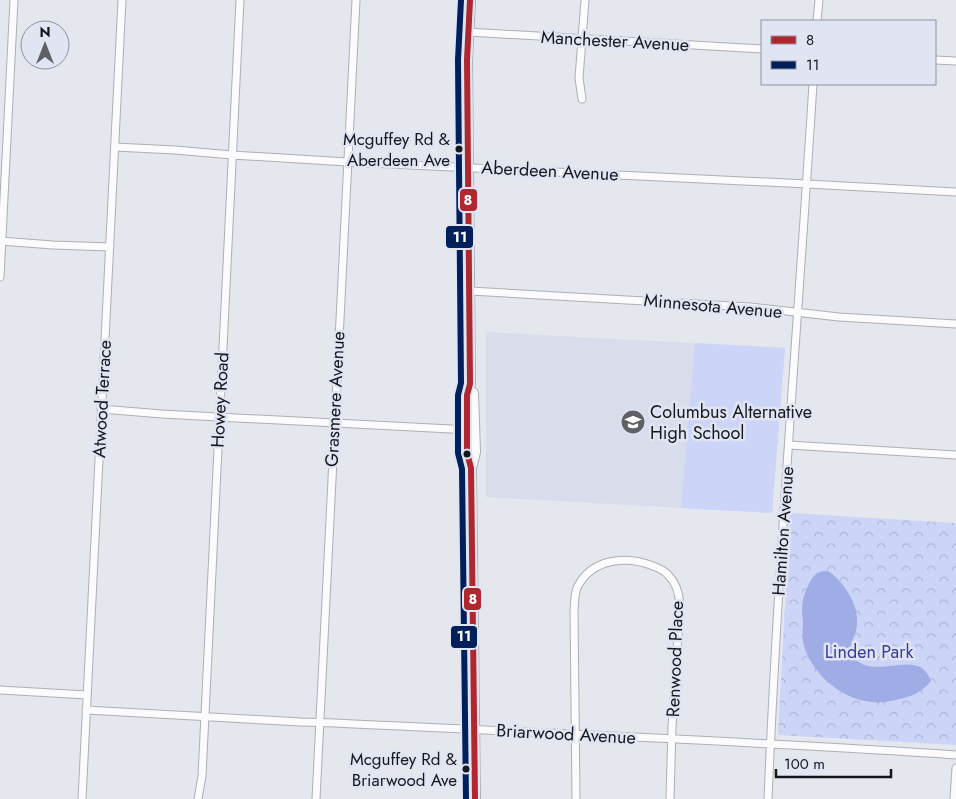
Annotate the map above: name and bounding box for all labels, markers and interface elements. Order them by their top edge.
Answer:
north arrow [20,20,70,70]
legend [761,20,936,85]
text: N [39,22,51,42]
street label: Manchester Avenue [540,24,690,58]
text: 8 [806,29,814,51]
text: 11 [806,54,820,76]
place label: Mcguffey Rd & Aberdeen Ave [343,127,451,172]
marker: Mcguffey Rd & Aberdeen Ave [454,144,464,154]
street label: Aberdeen Avenue [481,154,619,188]
line badge: 8 [459,188,478,212]
text: 8 [464,190,473,210]
line badge: 11 [445,225,474,249]
text: 11 [453,227,467,247]
street label: Minnesota Avenue [643,287,783,325]
street label: Grasmere Avenue [318,330,352,468]
street label: Atwood Terrace [86,339,118,459]
street label: Howey Road [205,352,235,448]
place label: Columbus Alternative High School [650,399,812,446]
school or university icon: Columbus Alternative High School [620,409,646,435]
unlabelled marker [462,449,472,459]
street label: Hamilton Avenue [766,466,800,596]
line badge: 8 [463,587,482,611]
text: 8 [469,589,478,609]
street label: Renwood Place [660,600,690,718]
line badge: 11 [450,625,478,649]
text: 11 [457,626,471,646]
park label: Linden Park [825,639,913,665]
street label: Briarwood Avenue [496,717,636,751]
scale bar [776,746,891,778]
place label: Mcguffey Rd & Briarwood Ave [350,747,458,792]
text: 100 m [784,753,825,775]
marker: Mcguffey Rd & Briarwood Ave [461,764,471,774]

